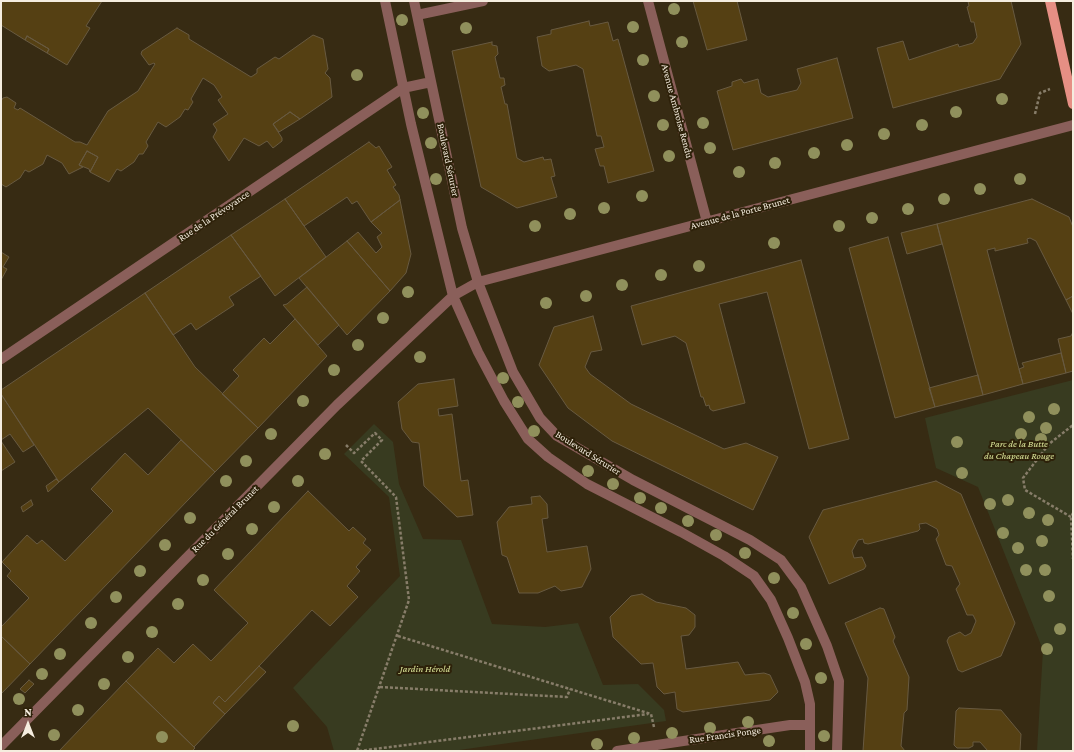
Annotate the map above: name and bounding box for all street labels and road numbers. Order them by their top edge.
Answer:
street label: Avenue Ambroise Rendu [659,63,695,159]
street label: Boulevard Sérurier [434,122,462,198]
street label: Rue de la Prévoyance [176,188,252,244]
street label: Avenue de la Porte Brunet [689,194,791,232]
street label: Boulevard Sérurier [553,428,623,478]
street label: Rue du Général Brunet [189,483,261,555]
street label: Rue Francis Ponge [688,724,762,746]

